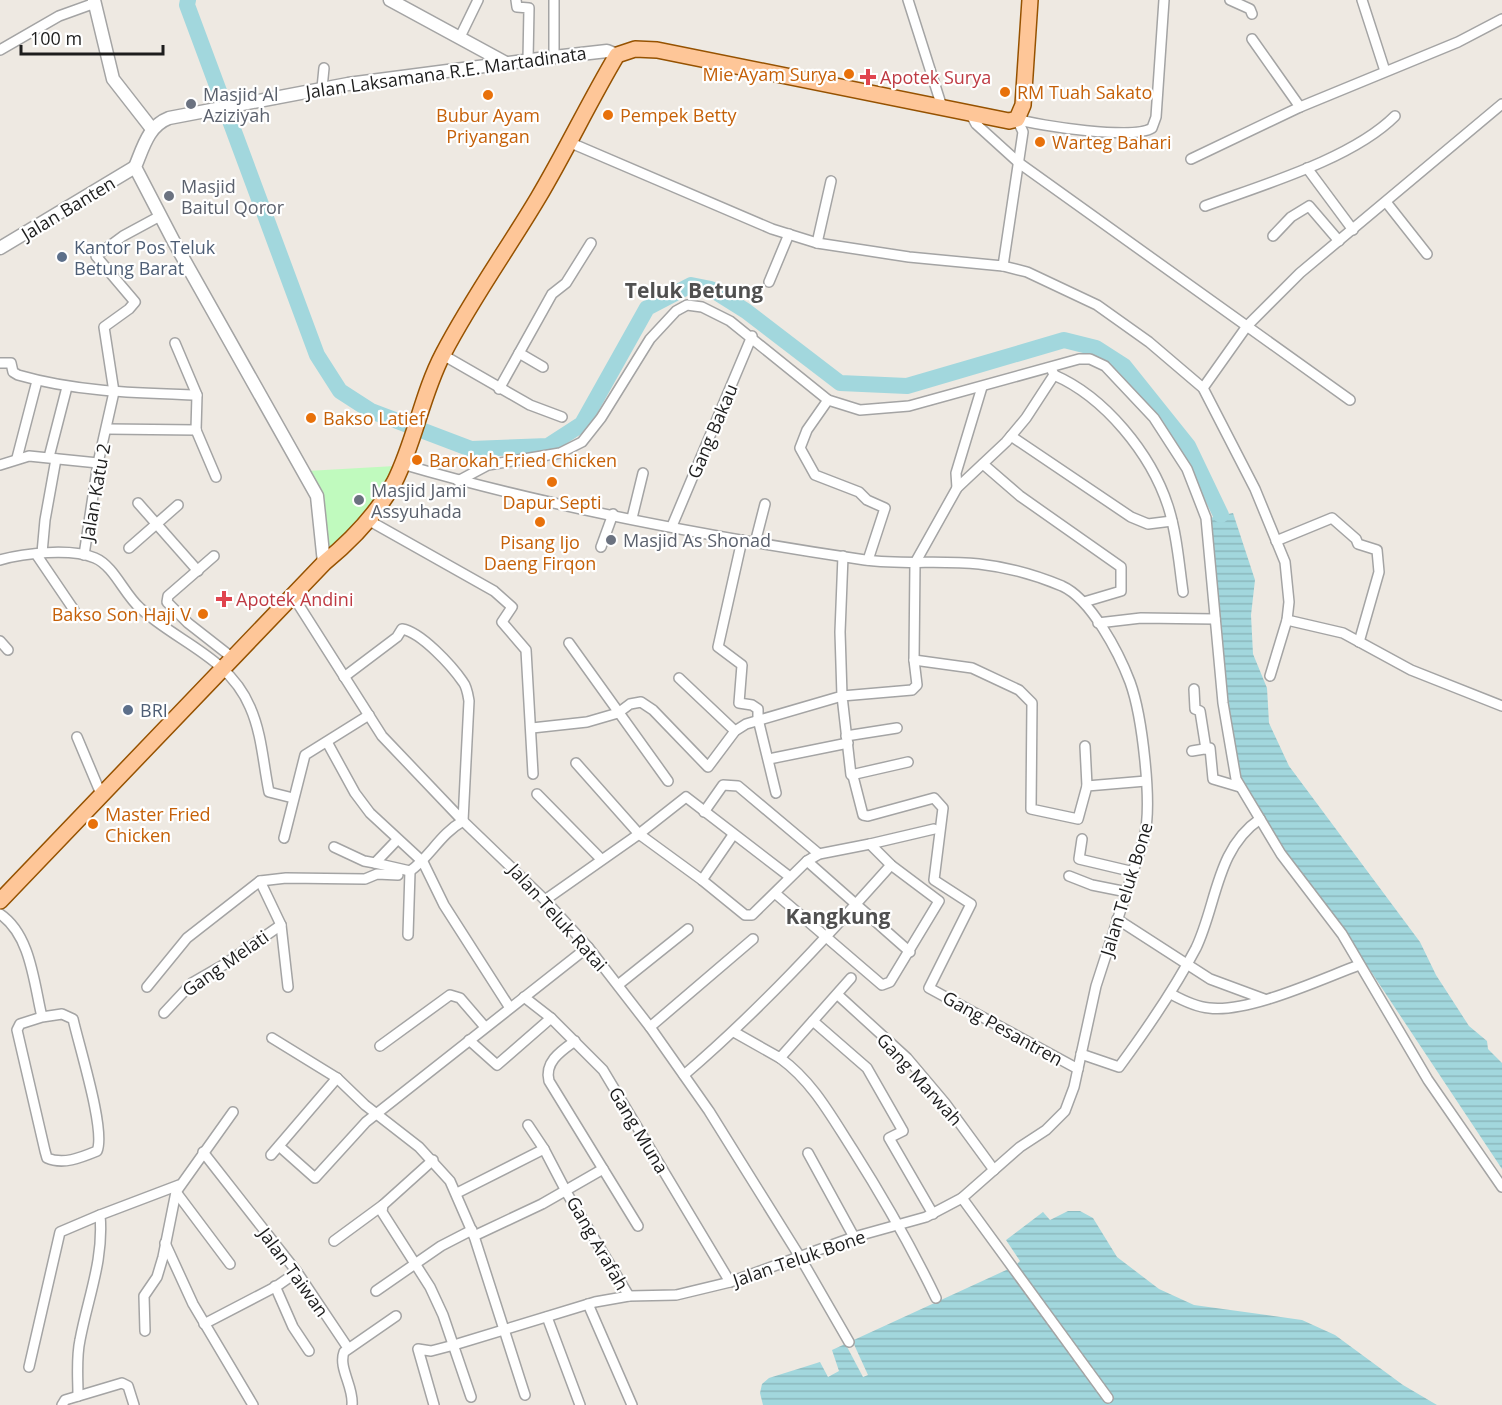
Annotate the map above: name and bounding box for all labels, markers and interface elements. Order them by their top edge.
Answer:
scale bar [21,18,164,56]
text: 100 m [30,26,82,50]
street label: Jalan Laksamana R.E. Martadinata [302,40,588,104]
place label: Mie Ayam Surya [702,62,837,86]
place label: Apotek Surya [880,65,991,89]
marker: Mie Ayam Surya [842,67,856,81]
marker: Apotek Surya [861,70,875,84]
place label: RM Tuah Sakato [1017,80,1152,104]
place label: Masjid Al Aziziyah [203,82,278,127]
marker: RM Tuah Sakato [998,85,1012,99]
marker: Bubur Ayam Priyangan [481,88,495,102]
marker: Masjid Al Aziziyah [184,97,198,111]
place label: Bubur Ayam Priyangan [436,103,540,148]
place label: Pempek Betty [620,103,737,127]
marker: Pempek Betty [601,108,615,122]
place label: Warteg Bahari [1052,130,1172,154]
marker: Warteg Bahari [1033,135,1047,149]
street label: Jalan Banten [15,171,119,246]
place label: Masjid Baitul Qoror [181,174,285,219]
marker: Masjid Baitul Qoror [162,189,176,203]
place label: Kantor Pos Teluk Betung Barat [74,235,216,280]
marker: Kantor Pos Teluk Betung Barat [55,250,69,264]
district label: Teluk Betung [625,276,763,304]
street label: Gang Bakau [681,380,743,482]
place label: Bakso Latief [323,406,426,430]
marker: Bakso Latief [304,411,318,425]
street label: Jalan Katu 2 [74,441,115,545]
place label: Barokah Fried Chicken [429,448,617,472]
marker: Barokah Fried Chicken [410,453,424,467]
marker: Dapur Septi [545,475,559,489]
place label: Masjid Jami Assyuhada [371,478,467,523]
place label: Dapur Septi [502,490,602,514]
marker: Masjid Jami Assyuhada [352,493,366,507]
marker: Pisang Ijo Daeng Firqon [533,515,547,529]
place label: Masjid As Shonad [623,528,771,552]
place label: Pisang Ijo Daeng Firqon [484,530,596,575]
marker: Masjid As Shonad [604,533,618,547]
place label: Apotek Andini [236,587,353,611]
marker: Apotek Andini [217,592,231,606]
place label: Bakso Son Haji V [52,602,191,626]
marker: Bakso Son Haji V [196,607,210,621]
place label: BRI [140,698,168,722]
marker: BRI [121,703,135,717]
place label: Master Fried Chicken [105,802,211,847]
marker: Master Fried Chicken [86,817,100,831]
street label: Jalan Teluk Bone [1094,819,1158,961]
street label: Jalan Teluk Ratai [502,857,613,976]
district label: Kangkung [786,902,891,930]
street label: Gang Melati [177,924,273,1002]
street label: Gang Pesantren [939,985,1067,1071]
street label: Gang Marwah [872,1027,968,1131]
street label: Gang Muna [604,1082,674,1178]
street label: Gang Arafah [562,1192,634,1294]
street label: Jalan Taiwan [252,1221,334,1321]
street label: Jalan Teluk Bone [728,1224,868,1293]

